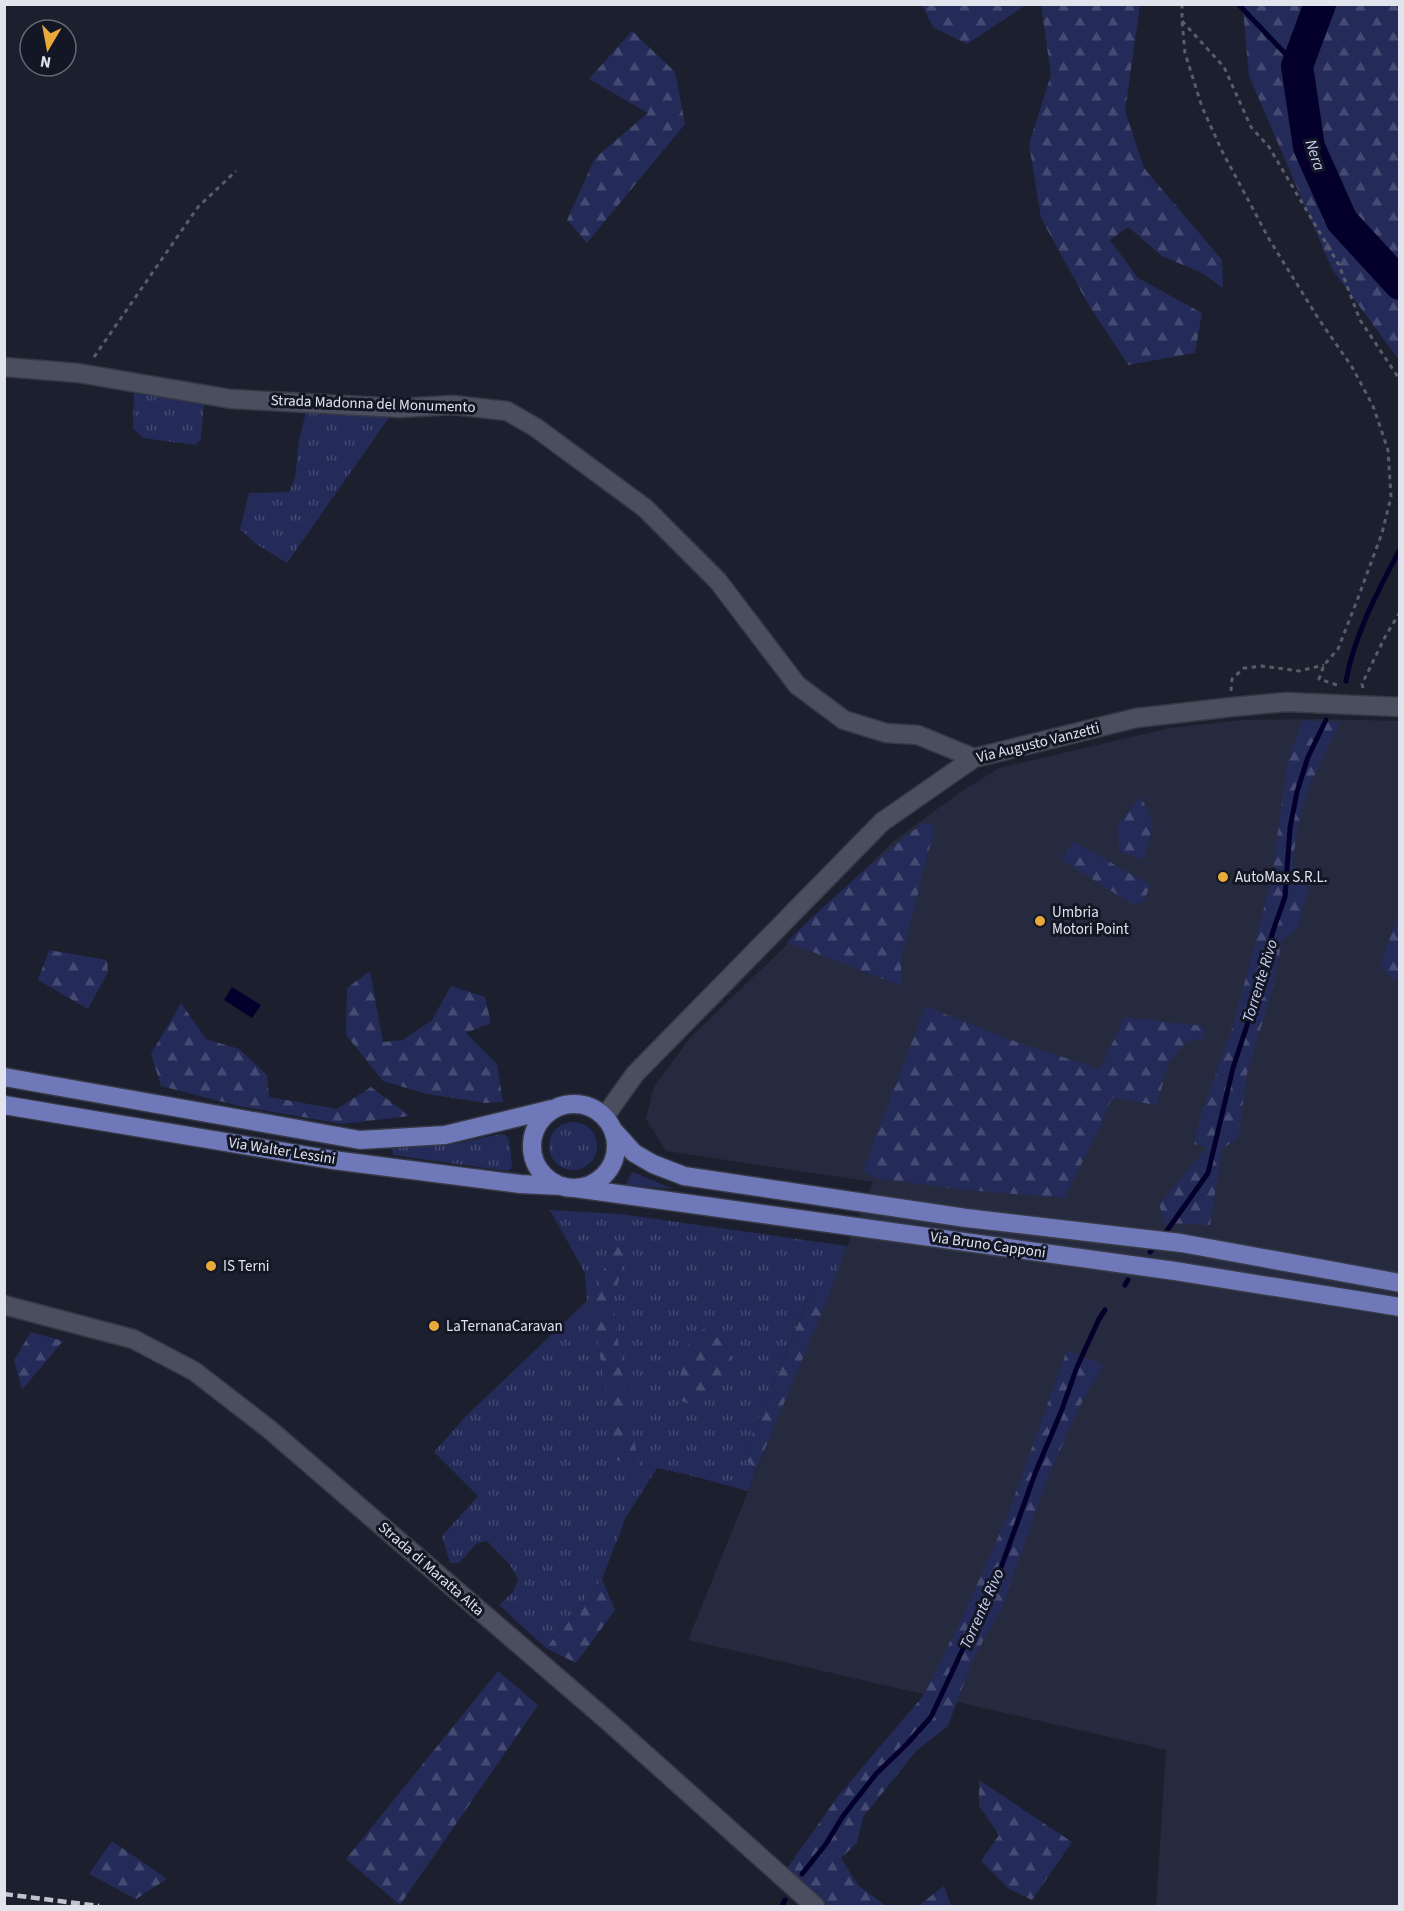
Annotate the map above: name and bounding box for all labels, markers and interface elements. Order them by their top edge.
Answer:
north arrow [18,18,78,78]
text: N [38,50,53,74]
water label: Nera [1299,137,1331,174]
street label: Strada Madonna del Monumento [270,390,476,418]
street label: Via Augusto Vanzetti [974,718,1102,768]
place label: AutoMax S.R.L. [1235,867,1327,888]
marker: AutoMax S.R.L. [1216,870,1230,884]
place label: Umbria Motori Point [1052,902,1129,940]
marker: Umbria Motori Point [1033,914,1047,928]
water label: Torrente Rivo [1237,937,1283,1025]
street label: Via Walter Lessini [227,1132,337,1170]
street label: Via Bruno Capponi [929,1227,1047,1263]
place label: IS Terni [223,1256,270,1277]
marker: IS Terni [204,1259,218,1273]
place label: LaTernanaCaravan [446,1316,563,1337]
marker: LaTernanaCaravan [427,1319,441,1333]
street label: Strada di Maratta Alta [374,1517,488,1621]
water label: Torrente Rivo [954,1565,1010,1653]

